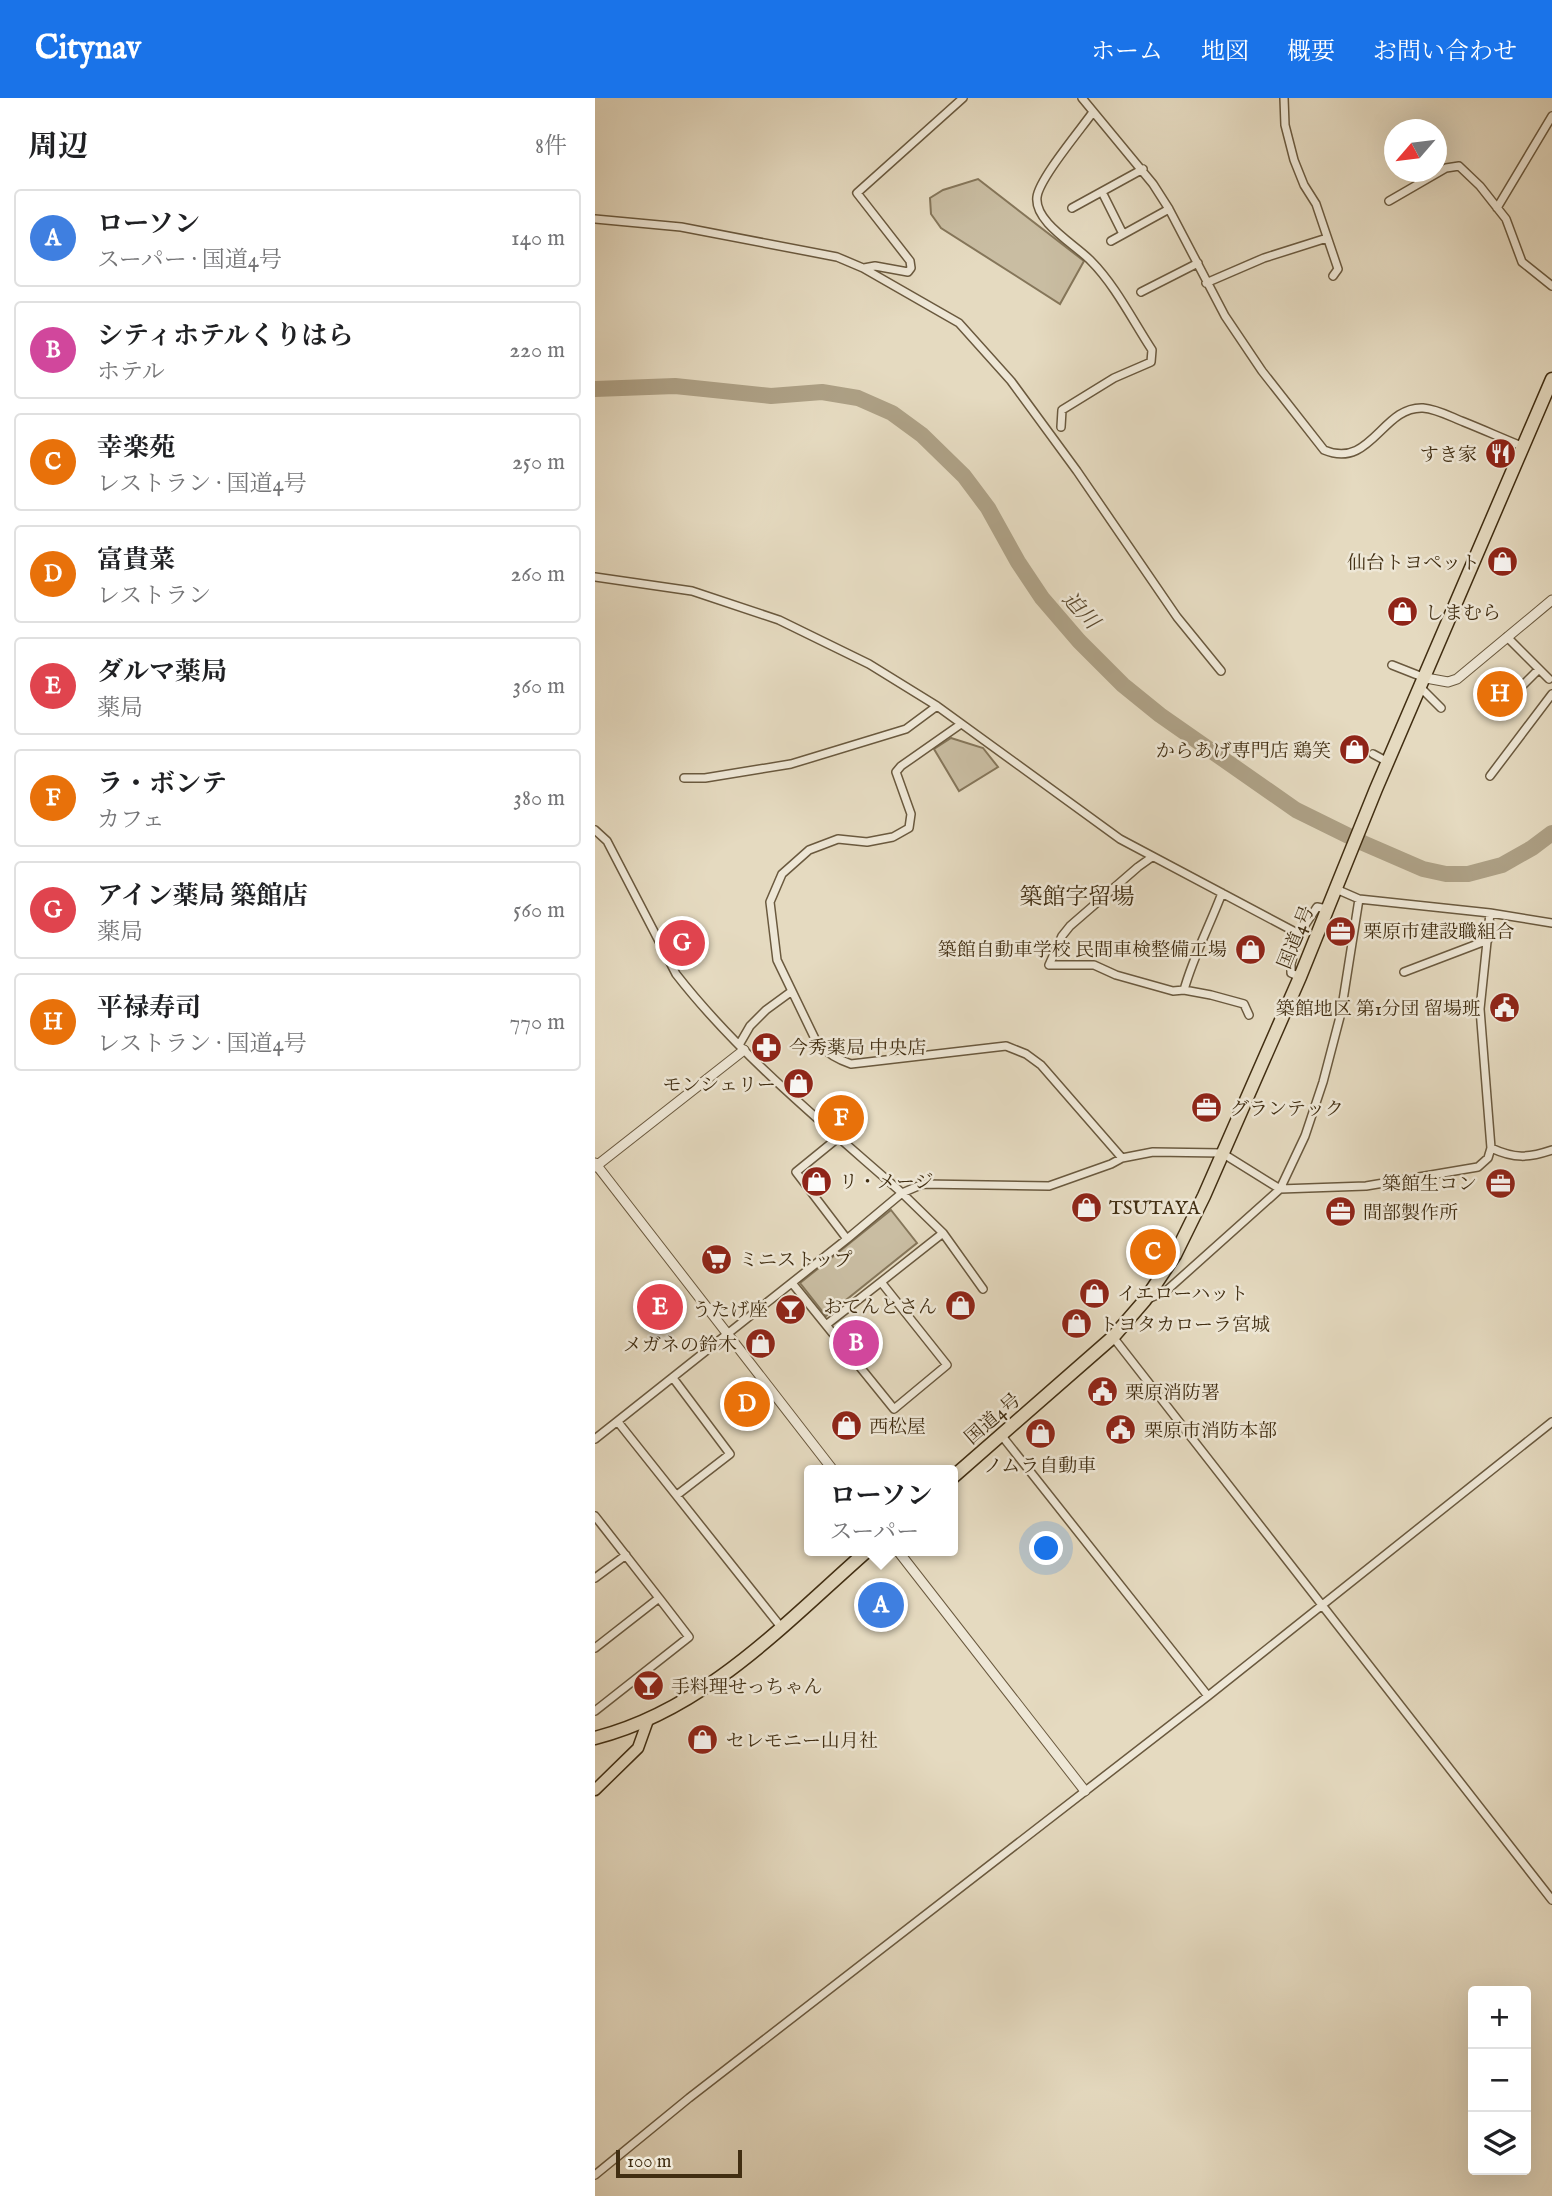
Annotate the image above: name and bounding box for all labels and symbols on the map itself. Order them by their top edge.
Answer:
north arrow [1384,119,1447,182]
restaurant icon: すき家 [1483,437,1517,471]
place label: すき家 [1420,444,1477,468]
shop icon: 仙台トヨペット [1486,545,1520,579]
place label: 仙台トヨペット [1347,552,1480,576]
water label: 迫川 [1056,586,1105,637]
shop icon: しまむら [1385,595,1419,629]
place label: しまむら [1425,602,1501,626]
pin: H [1477,668,1523,720]
shop icon: からあげ専門店 鶏笑 [1337,733,1371,767]
place label: からあげ専門店 鶏笑 [1156,740,1331,764]
district label: 築館字留場 [1020,883,1135,912]
street label: 国道4号 [1273,903,1320,973]
office icon: 栗原市建設職組合 [1323,914,1357,948]
pin: G [659,917,705,969]
place label: 栗原市建設職組合 [1363,921,1515,945]
shop icon: 築館自動車学校 民間車検整備工場 [1233,932,1267,966]
place label: 築館自動車学校 民間車検整備工場 [938,939,1227,963]
public building icon: 築館地区 第1分団 留場班 [1487,991,1521,1025]
place label: 築館地区 第1分団 留場班 [1276,998,1481,1022]
pharmacy icon: 今秀薬局 中央店 [749,1030,783,1064]
place label: 今秀薬局 中央店 [789,1037,926,1061]
shop icon: モンシェリー [782,1067,816,1101]
place label: モンシェリー [663,1074,776,1098]
office icon: グランテック [1190,1091,1224,1125]
pin: F [818,1092,864,1144]
place label: グランテック [1230,1098,1344,1122]
shop icon: リ・メージ [799,1164,833,1198]
office icon: 築館生コン [1483,1166,1517,1200]
place label: リ・メージ [839,1171,934,1195]
place label: 築館生コン [1382,1173,1477,1197]
shop icon: TSUTAYA [1069,1190,1103,1224]
office icon: 間部製作所 [1323,1195,1357,1229]
place label: TSUTAYA [1109,1197,1201,1221]
place label: 間部製作所 [1363,1202,1458,1226]
pin: C [1130,1226,1176,1278]
supermarket icon: ミニストップ [699,1242,733,1276]
place label: ミニストップ [739,1249,852,1273]
shop icon: イエローハット [1077,1276,1111,1310]
pin: E [637,1281,683,1333]
place label: イエローハット [1117,1283,1248,1307]
shop icon: おてんとさん [943,1289,977,1323]
bar icon: うたげ座 [774,1292,808,1326]
place label: おてんとさん [823,1296,937,1320]
place label: うたげ座 [692,1299,768,1323]
shop icon: トヨタカローラ宮城 [1059,1307,1093,1341]
place label: トヨタカローラ宮城 [1099,1314,1270,1338]
pin: B [833,1317,879,1369]
shop icon: メガネの鈴木 [743,1327,777,1361]
place label: メガネの鈴木 [623,1334,737,1358]
public building icon: 栗原消防署 [1085,1375,1119,1409]
pin: D [724,1378,770,1430]
place label: 栗原消防署 [1125,1382,1220,1406]
street label: 国道4号 [960,1389,1026,1450]
shop icon: 西松屋 [829,1409,863,1443]
public building icon: 栗原市消防本部 [1104,1413,1138,1447]
place label: 西松屋 [869,1416,926,1440]
shop icon: ノムラ自動車 [1023,1417,1057,1451]
place label: 栗原市消防本部 [1144,1420,1277,1444]
place label: ノムラ自動車 [984,1455,1096,1479]
your location [1029,1531,1063,1565]
pin: A [858,1579,904,1631]
bar icon: 手料理せっちゃん [631,1669,665,1703]
place label: 手料理せっちゃん [671,1676,823,1700]
shop icon: セレモニー山月社 [686,1723,720,1757]
place label: セレモニー山月社 [726,1730,878,1754]
scale bar [616,2147,742,2179]

